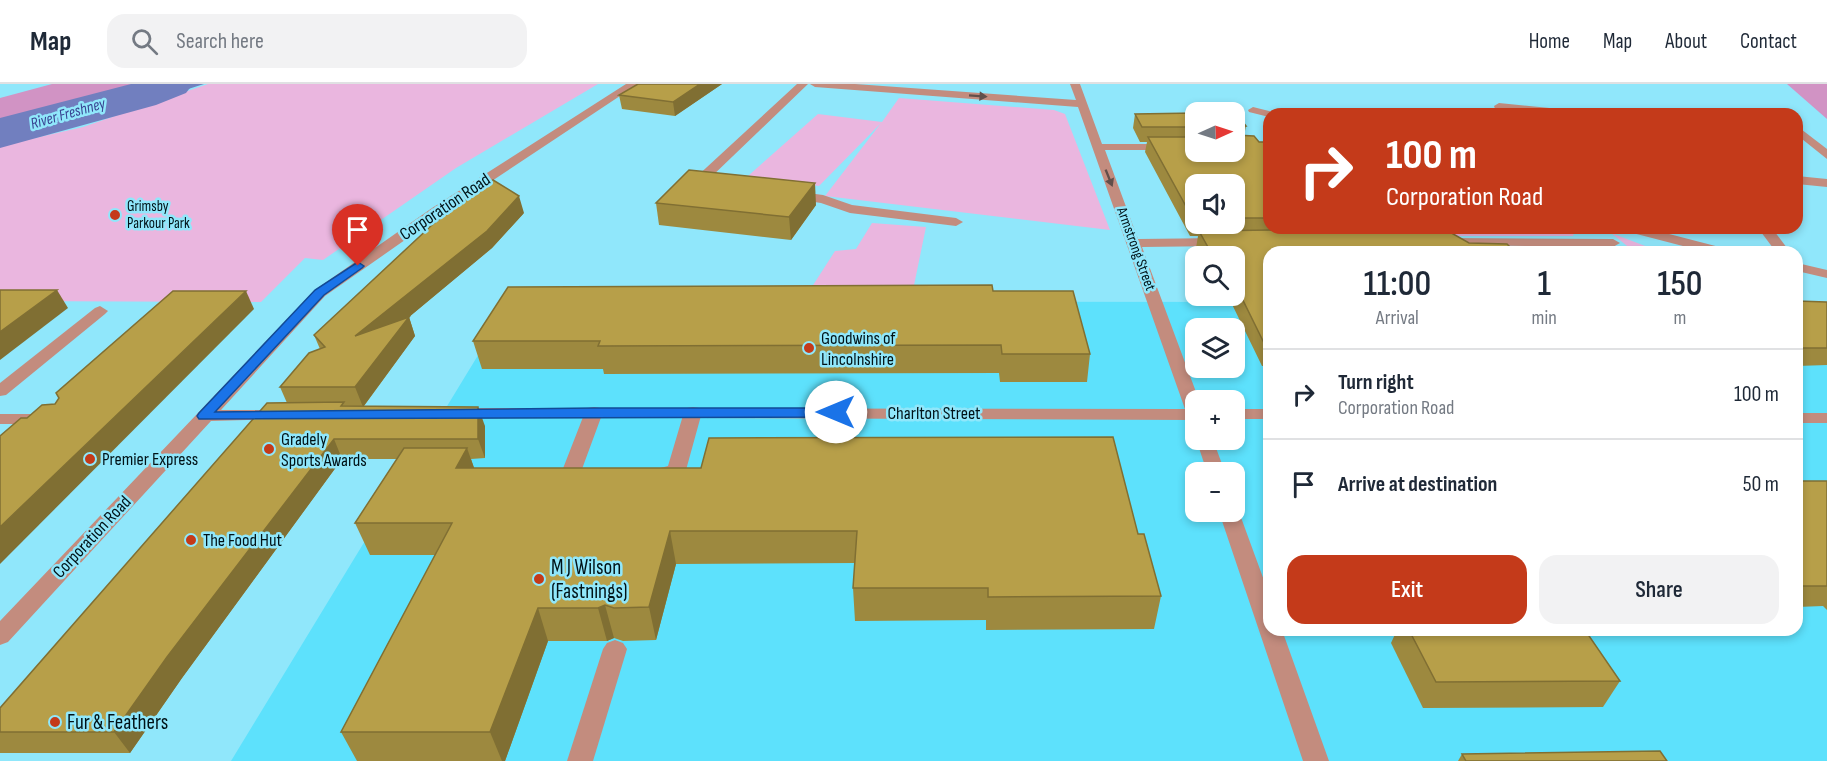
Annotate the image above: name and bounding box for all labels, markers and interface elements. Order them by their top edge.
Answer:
search box [107,14,527,68]
text: Map [30,25,71,58]
icon: search [128,25,161,58]
text: Search here [176,28,264,55]
text: Home [1529,29,1570,54]
text: Map [1603,29,1632,54]
text: About [1665,29,1707,54]
text: Contact [1740,29,1797,54]
one-way arrow [969,91,988,101]
water label: River Freshney [28,94,108,134]
north arrow [1185,102,1245,162]
map controls [1185,102,1245,522]
text: 100 m [1386,130,1477,181]
icon: right [1287,132,1365,210]
street label: Corporation Road [396,169,494,245]
one-way arrow [1104,169,1114,187]
button: sound [1185,174,1245,234]
text: Corporation Road [1386,181,1543,213]
place label: Grimsby Parkour Park [127,197,190,233]
pin [332,204,383,266]
street label: Armstrong Street [1112,204,1160,294]
marker: Grimsby Parkour Park [108,208,122,222]
icon: arrive [341,213,374,246]
button: search [1185,246,1245,306]
text: 11:00 [1363,263,1431,306]
text: 1 [1537,263,1551,306]
text: 150 [1657,263,1703,306]
text: Arrival [1376,306,1419,330]
text: min [1532,306,1557,330]
text: m [1673,306,1686,330]
button: layers [1185,318,1245,378]
place label: Goodwins of Lincolnshire [821,328,896,370]
marker: Goodwins of Lincolnshire [802,341,816,355]
text: Turn right [1338,369,1414,396]
icon: right [1287,378,1320,411]
position arrow [804,380,868,444]
text: 100 m [1734,381,1779,408]
button: + [1185,390,1245,450]
text: Corporation Road [1338,396,1454,420]
street label: Charlton Street [887,403,981,424]
place label: Gradely Sports Awards [281,429,367,471]
marker: Gradely Sports Awards [262,442,276,456]
place label: Premier Express [102,449,198,470]
marker: Premier Express [83,452,97,466]
button: − [1185,462,1245,522]
icon: arrive [1287,468,1320,501]
text: Arrive at destination [1338,471,1497,498]
text: 50 m [1743,471,1779,498]
street label: Corporation Road [49,492,135,582]
place label: The Food Hut [203,530,282,551]
marker: The Food Hut [184,533,198,547]
place label: M J Wilson (Fastnings) [551,555,628,604]
button: Exit [1287,555,1527,624]
button: Share [1539,555,1779,624]
marker: M J Wilson (Fastnings) [532,572,546,586]
place label: Fur & Feathers [67,710,168,735]
marker: Fur & Feathers [48,715,62,729]

